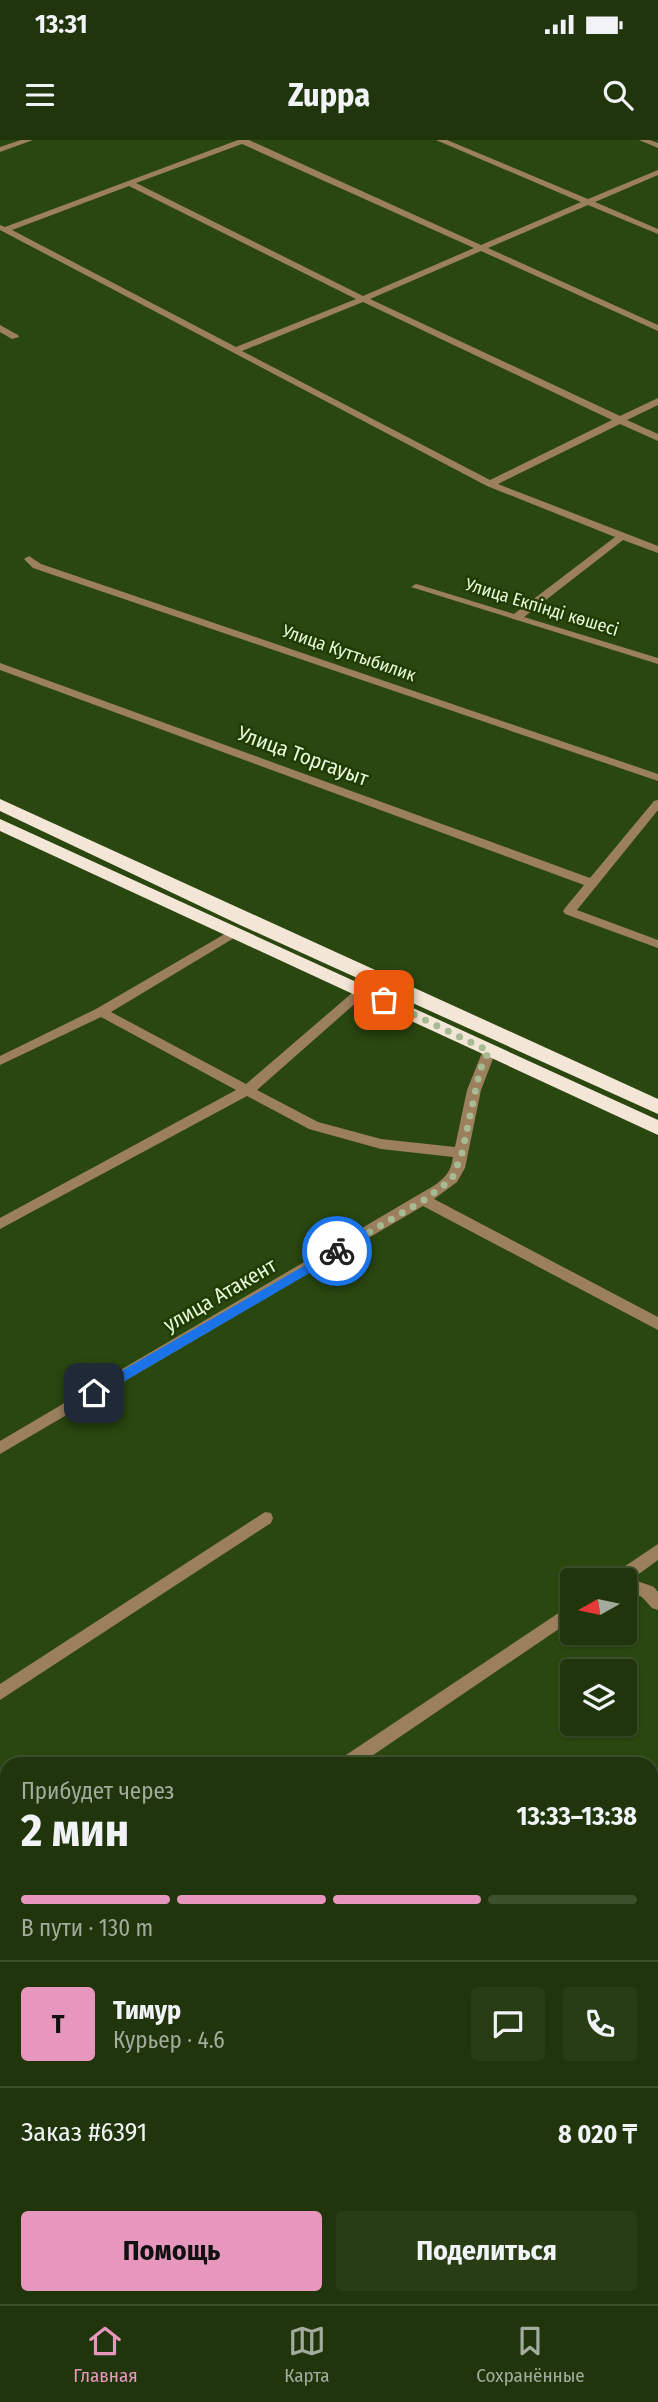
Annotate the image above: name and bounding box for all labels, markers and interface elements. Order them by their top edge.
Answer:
text: 13:31 [35,9,87,40]
icon: menu [21,76,59,114]
text: Zuppa [288,76,370,114]
icon: search [599,76,637,114]
street label: Улица Екпінді көшесі [462,573,621,641]
street label: Улица Куттыбилик [278,619,419,686]
street label: Улица Торгауыт [233,720,373,792]
pin [354,970,414,1030]
icon: bag [365,981,403,1019]
courier [302,1216,372,1286]
icon: bike [318,1232,356,1270]
street label: улица Атакент [159,1252,282,1338]
pin [64,1363,124,1423]
icon: home [75,1374,113,1412]
north arrow [560,1568,637,1645]
map controls [560,1568,637,1736]
button: layers [560,1659,637,1736]
text: Прибудет через [21,1777,174,1805]
text: 13:33–13:38 [517,1801,637,1832]
text: 2 мин [21,1803,129,1858]
text: В пути · 130 m [21,1914,153,1942]
button: chat [471,1987,545,2061]
button: phone [563,1987,637,2061]
text: Тимур [113,1995,181,2026]
text: Т [52,2009,64,2040]
text: Курьер · 4.6 [113,2026,225,2054]
text: Заказ #6391 [21,2117,147,2148]
text: 8 020 ₸ [558,2119,637,2150]
button: Помощь [21,2211,322,2291]
button: Поделиться [336,2211,637,2291]
tab: Главная [73,2322,138,2387]
tab: Карта [284,2322,330,2387]
tab: Сохранённые [476,2322,585,2387]

